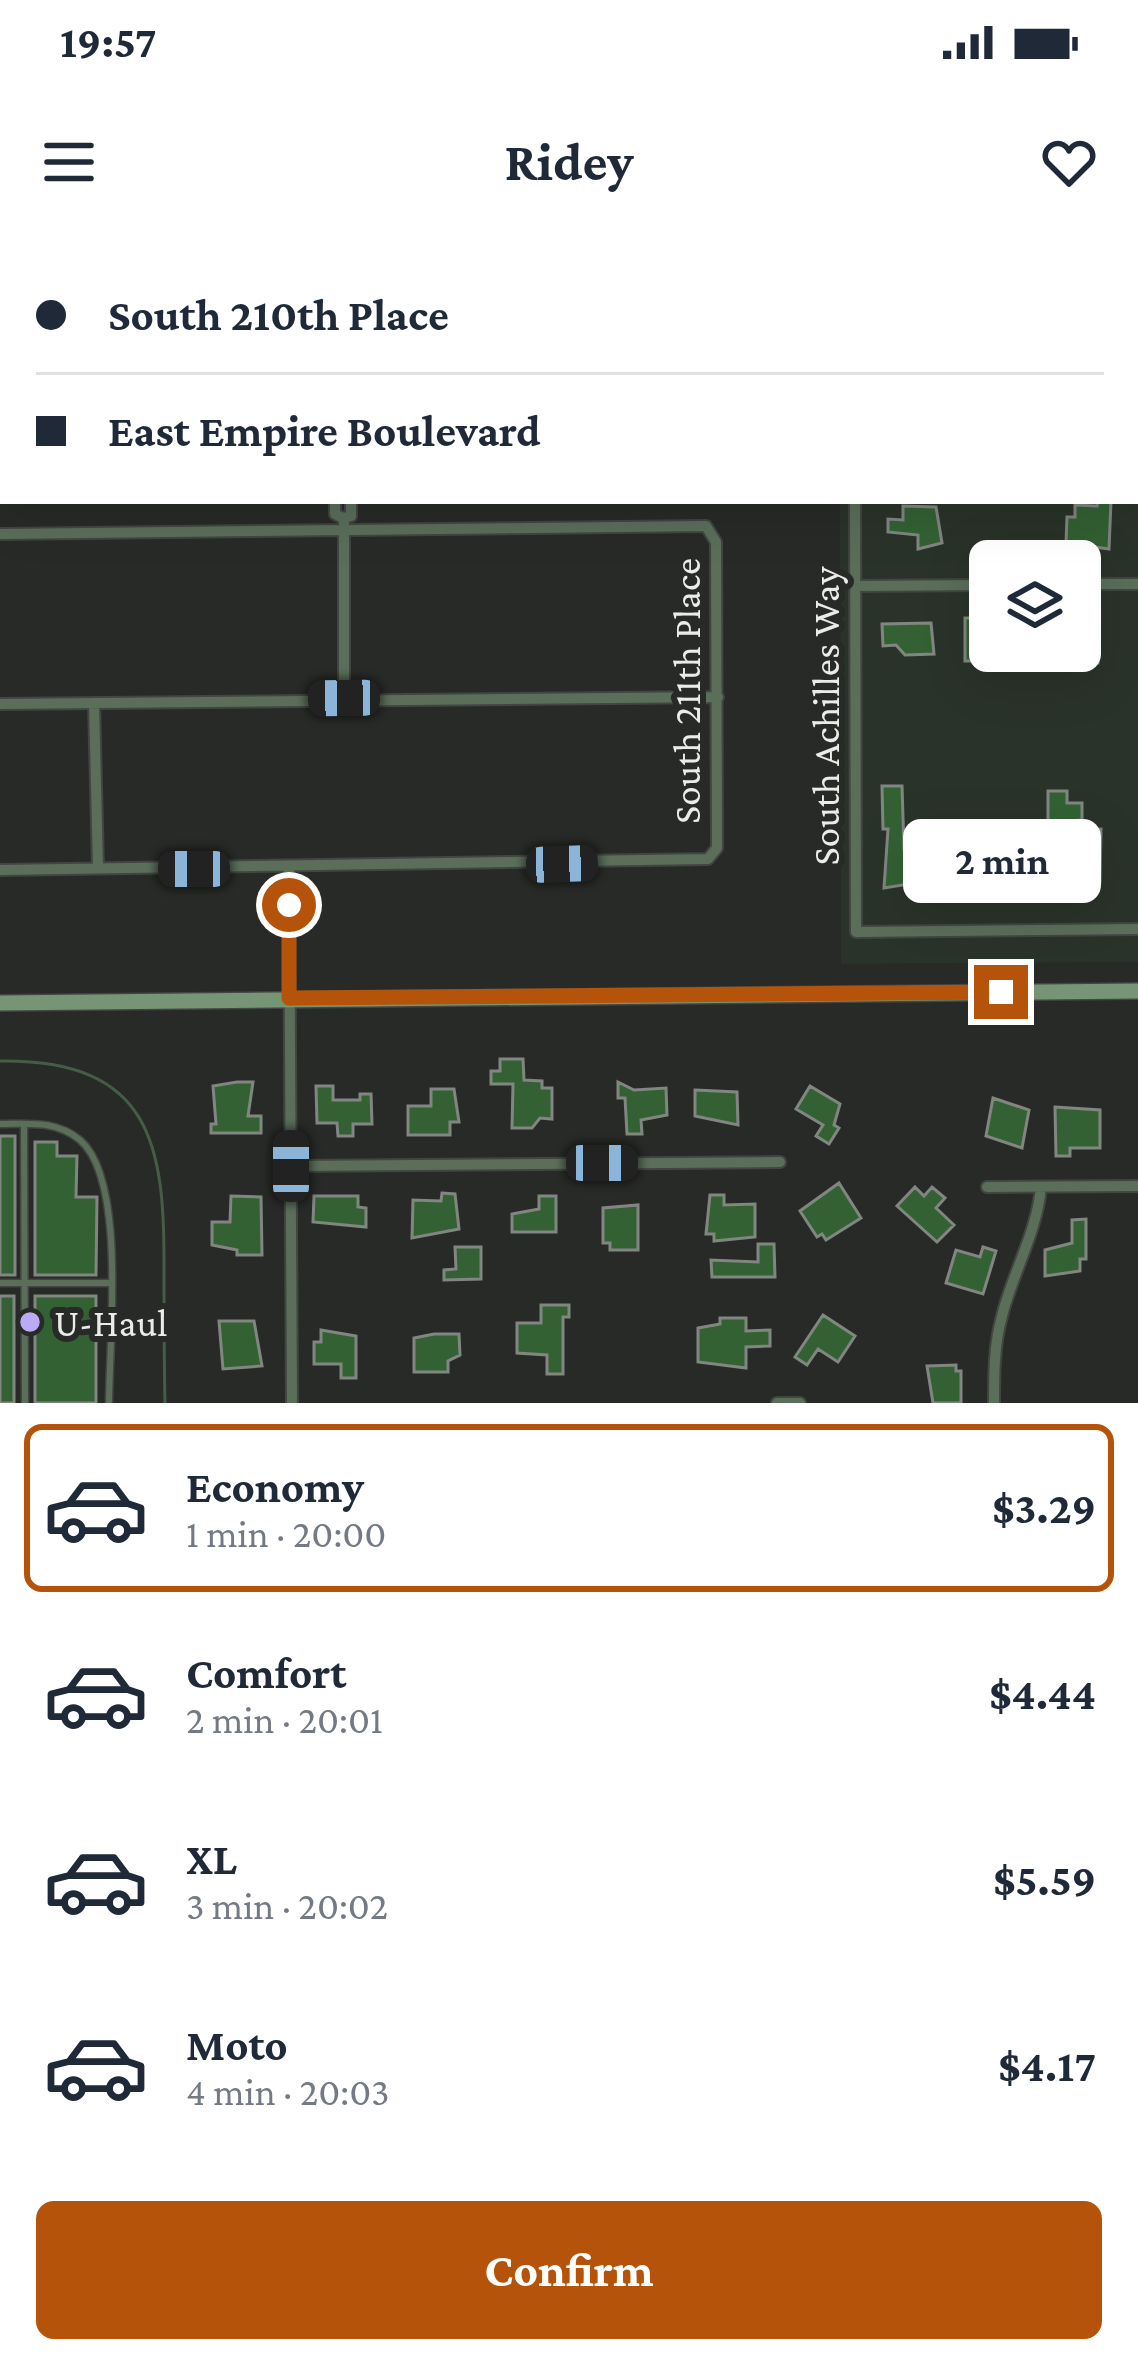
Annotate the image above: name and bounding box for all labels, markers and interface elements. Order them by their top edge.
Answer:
text: 19:57 [60,17,157,67]
icon: menu [36,129,102,195]
icon: heart [1036,129,1102,195]
text: Ridey [504,132,634,192]
text: South 210th Place [108,290,449,340]
text: East Empire Boulevard [108,406,541,456]
map controls [969,540,1101,672]
button: layers [969,540,1101,672]
street label: South 211th Place [665,558,708,824]
street label: South Achilles Way [804,566,848,865]
car [308,679,380,717]
callout: 2 min [902,818,1100,902]
text: 2 min [955,839,1049,882]
car [525,845,599,883]
car [158,851,230,887]
route start [262,878,316,932]
route end [974,965,1028,1019]
car [273,1130,309,1202]
car [566,1145,638,1181]
place label: U-Haul [54,1301,168,1344]
marker: U-Haul [17,1309,43,1335]
icon: car [42,1454,150,1562]
text: Economy [186,1462,364,1512]
text: $3.29 [992,1483,1096,1533]
text: 1 min · 20:00 [186,1512,386,1555]
icon: car [42,1640,150,1748]
text: Comfort [186,1648,347,1698]
text: $4.44 [989,1669,1096,1719]
text: 2 min · 20:01 [186,1698,383,1741]
icon: car [42,1826,150,1934]
text: XL [186,1834,237,1884]
text: $5.59 [993,1855,1096,1905]
text: 3 min · 20:02 [186,1884,388,1927]
icon: car [42,2012,150,2120]
text: Moto [186,2020,288,2070]
text: $4.17 [998,2041,1096,2091]
text: 4 min · 20:03 [186,2070,389,2113]
button: Confirm [36,2201,1102,2339]

